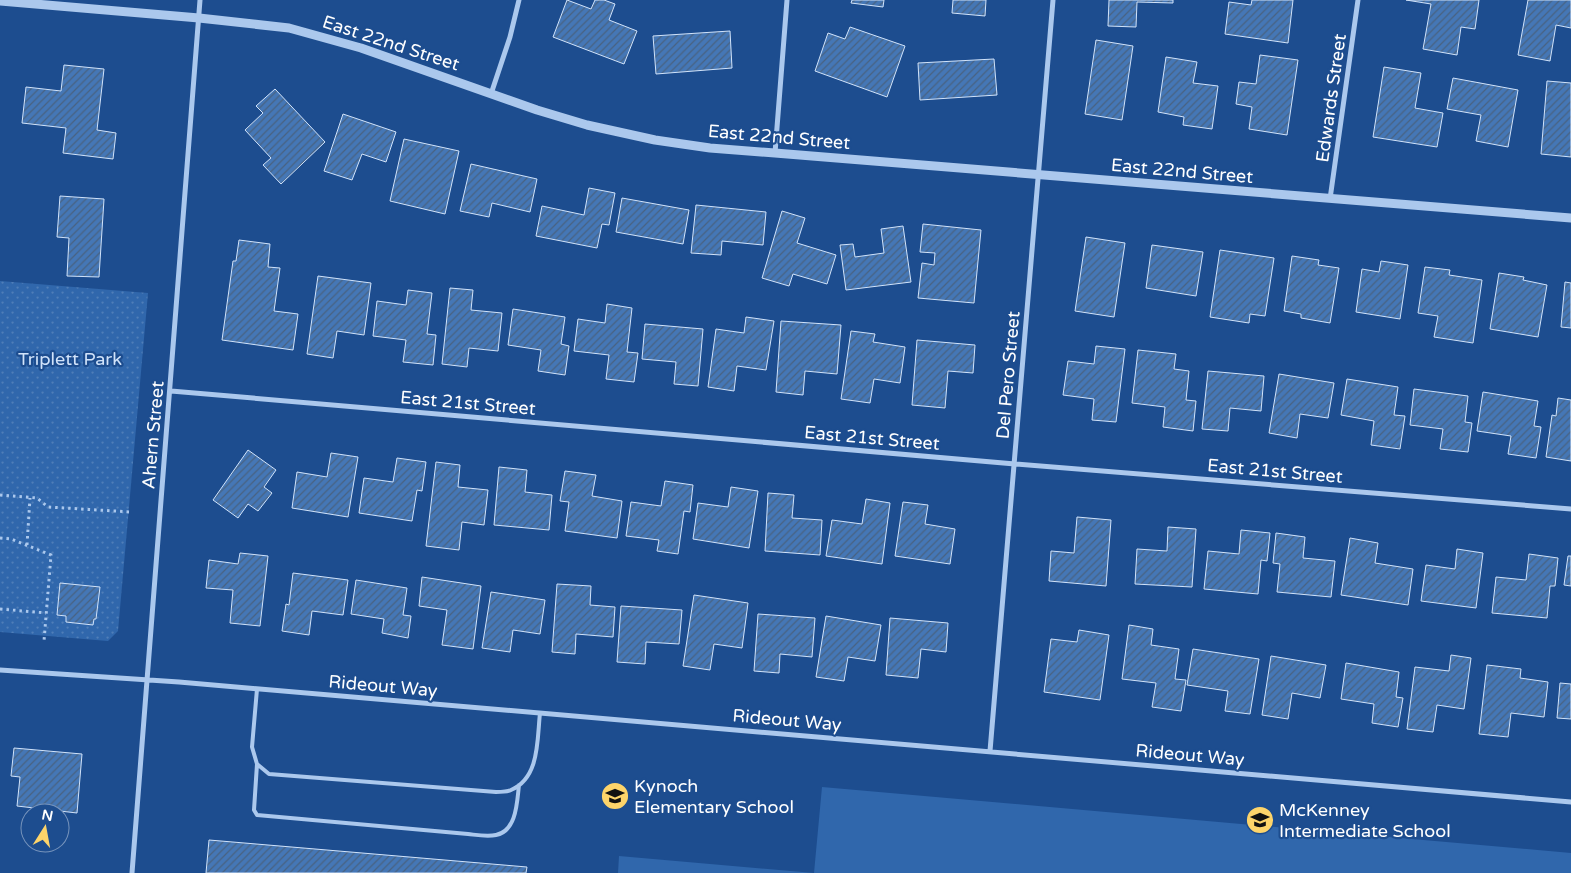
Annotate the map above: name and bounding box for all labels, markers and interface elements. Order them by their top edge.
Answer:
street label: East 22nd Street [320,10,462,76]
street label: Edwards Street [1311,32,1351,164]
street label: East 22nd Street [707,120,851,154]
street label: East 22nd Street [1110,154,1254,188]
street label: Del Pero Street [991,310,1025,440]
park label: Triplett Park [18,348,122,370]
street label: Ahern Street [137,380,169,490]
street label: East 21st Street [399,386,537,420]
street label: East 21st Street [803,421,941,455]
street label: East 21st Street [1206,454,1344,488]
street label: Rideout Way [328,670,439,702]
street label: Rideout Way [732,704,843,736]
street label: Rideout Way [1135,739,1246,771]
place label: Kynoch Elementary School [634,775,794,818]
school or university icon: Kynoch Elementary School [600,781,630,811]
place label: McKenney Intermediate School [1279,799,1451,842]
north arrow [20,803,70,853]
school or university icon: McKenney Intermediate School [1245,805,1275,835]
text: N [40,806,55,825]

